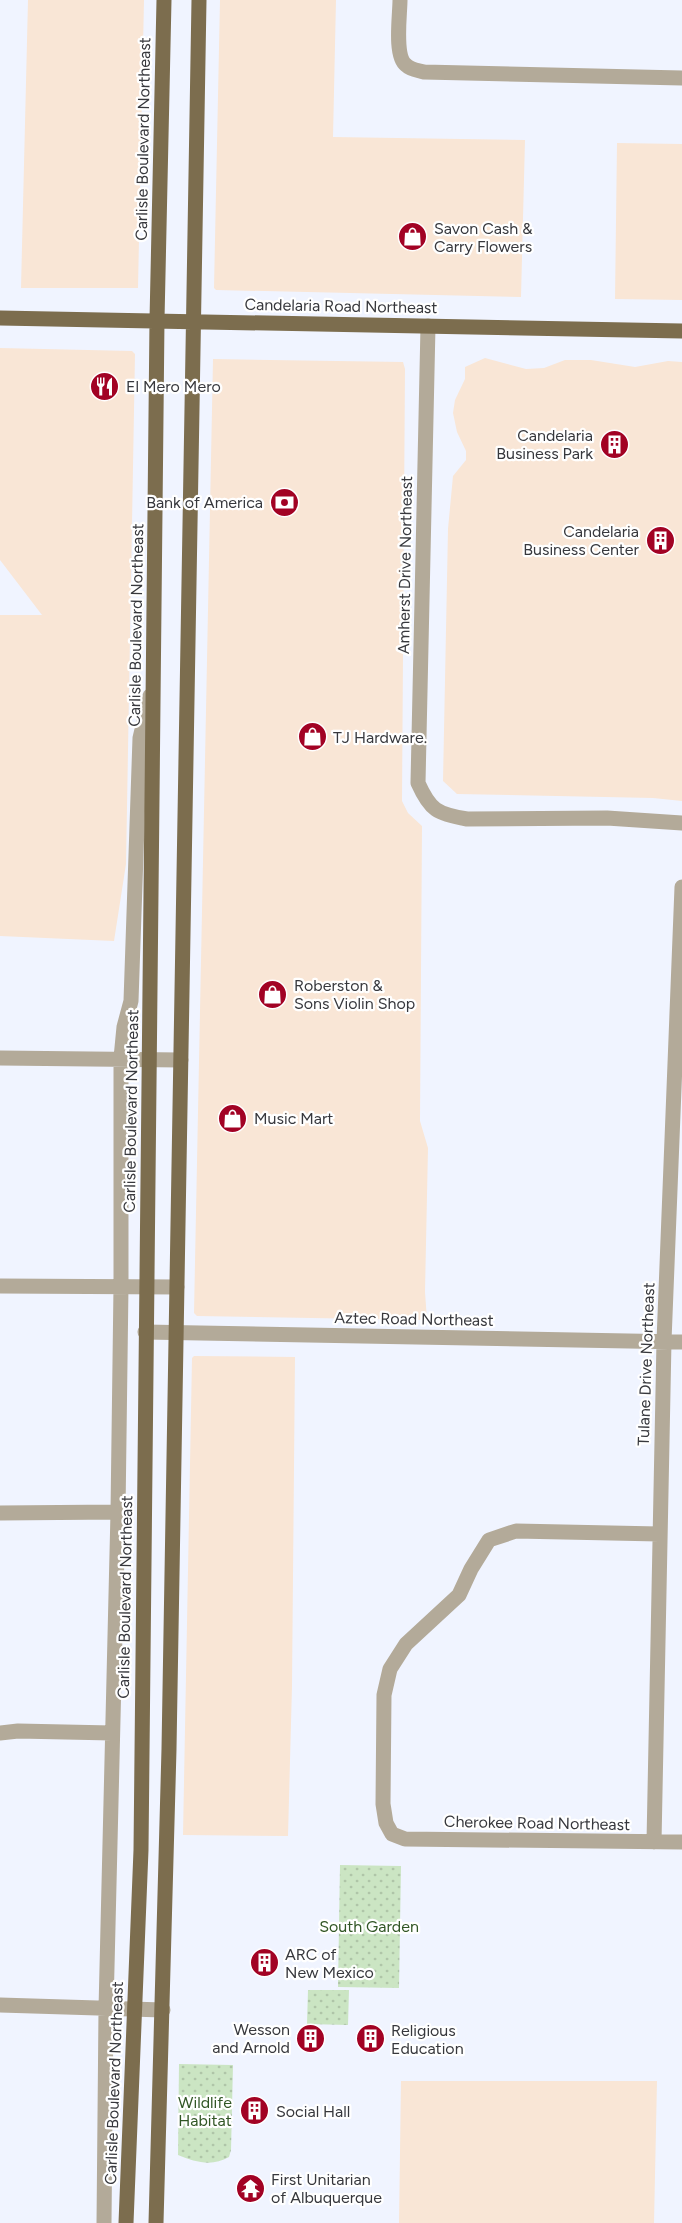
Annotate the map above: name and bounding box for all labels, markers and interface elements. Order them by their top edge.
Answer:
street label: Carlisle Boulevard Northeast [132,37,154,241]
place label: Savon Cash & Carry Flowers [434,219,533,256]
shop icon: Savon Cash & Carry Flowers [397,221,429,253]
street label: Candelaria Road Northeast [244,295,438,317]
restaurant icon: El Mero Mero [89,370,121,402]
place label: El Mero Mero [126,377,221,396]
place label: Candelaria Business Park [496,426,593,463]
building icon: Candelaria Business Park [598,428,630,460]
street label: Amherst Drive Northeast [394,476,416,654]
bank icon: Bank of America [268,486,300,518]
place label: Bank of America [146,493,263,512]
place label: Candelaria Business Center [523,522,640,559]
street label: Carlisle Boulevard Northeast [125,523,147,727]
building icon: Candelaria Business Center [644,524,676,556]
shop icon: TJ Hardware. [296,721,328,753]
place label: TJ Hardware. [333,728,427,747]
place label: Roberston & Sons Violin Shop [294,976,415,1013]
shop icon: Roberston & Sons Violin Shop [257,978,289,1010]
street label: Carlisle Boulevard Northeast [120,1009,142,1213]
shop icon: Music Mart [217,1102,249,1134]
place label: Music Mart [254,1109,333,1128]
street label: Tulane Drive Northeast [634,1282,658,1446]
street label: Aztec Road Northeast [334,1308,494,1330]
street label: Carlisle Boulevard Northeast [114,1495,136,1699]
street label: Cherokee Road Northeast [444,1812,630,1834]
park label: South Garden [319,1917,419,1936]
place label: ARC of New Mexico [285,1945,374,1982]
building icon: ARC of New Mexico [248,1947,280,1979]
street label: Carlisle Boulevard Northeast [101,1981,127,2185]
place label: Wesson and Arnold [212,2020,290,2057]
place label: Religious Education [391,2021,464,2058]
building icon: Wesson and Arnold [295,2022,327,2054]
building icon: Religious Education [354,2023,386,2055]
park label: Wildlife Habitat [178,2093,232,2130]
building icon: Social Hall [239,2095,271,2127]
place label: Social Hall [276,2102,350,2121]
place label: First Unitarian of Albuquerque [271,2170,382,2207]
temple icon: First Unitarian of Albuquerque [234,2172,266,2204]

